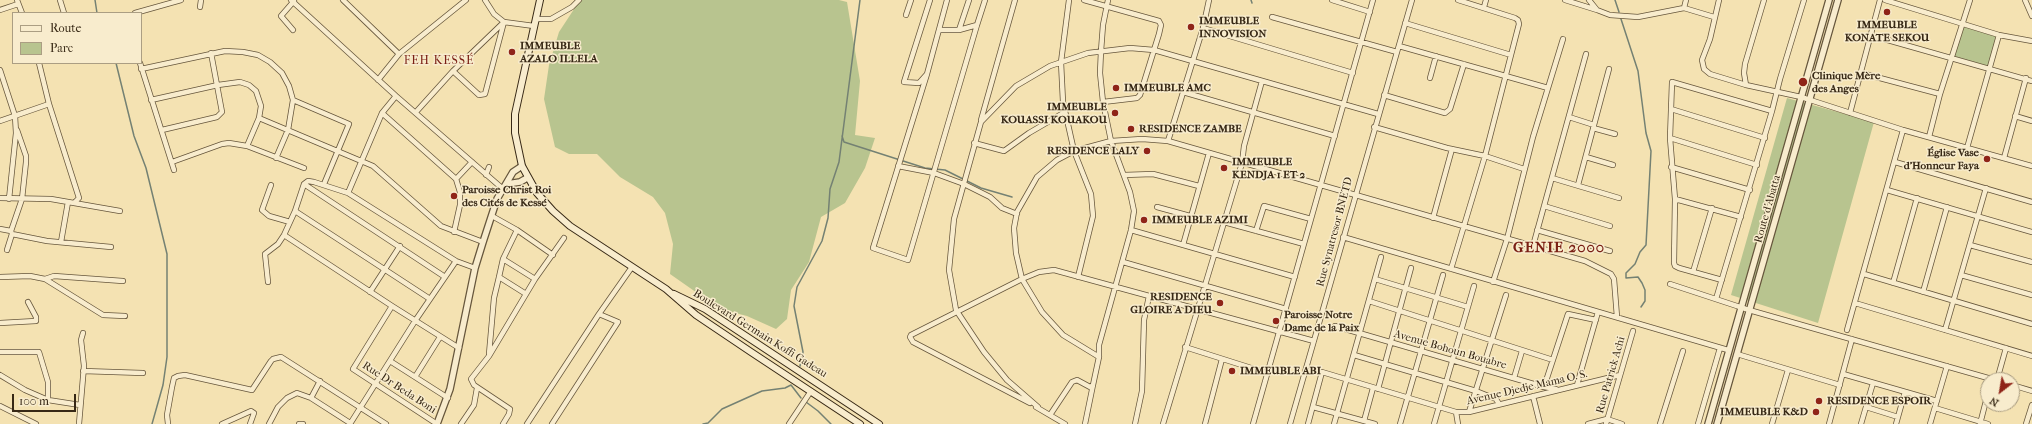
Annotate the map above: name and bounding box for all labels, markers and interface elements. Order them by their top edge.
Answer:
marker: IMMEUBLE KONATE SEKOU [1882,7,1892,17]
legend [12,12,142,64]
place label: IMMEUBLE INNOVISION [1199,14,1267,40]
place label: IMMEUBLE KONATE SEKOU [1845,18,1929,44]
text: Route [50,21,82,35]
marker: IMMEUBLE INNOVISION [1186,22,1196,32]
place label: IMMEUBLE AZALO ILLELA [520,39,598,65]
text: Parc [50,41,73,55]
marker: IMMEUBLE AZALO ILLELA [507,47,517,57]
district label: FEH KESSÉ [404,54,474,68]
place label: Clinique Mère des Anges [1812,69,1880,95]
marker: Clinique Mère des Anges [1797,76,1809,88]
place label: IMMEUBLE AMC [1124,81,1211,95]
marker: IMMEUBLE AMC [1111,83,1121,93]
place label: IMMEUBLE KOUASSI KOUAKOU [1001,100,1107,126]
marker: IMMEUBLE KOUASSI KOUAKOU [1110,108,1120,118]
place label: RESIDENCE ZAMBE [1139,122,1242,136]
marker: RESIDENCE ZAMBE [1126,124,1136,134]
place label: RESIDENCE LALY [1047,144,1139,158]
marker: RESIDENCE LALY [1142,146,1152,156]
place label: Église Vase d’Honneur Faya [1904,146,1979,172]
marker: Église Vase d’Honneur Faya [1982,154,1992,164]
place label: IMMEUBLE KENDJA 1 ET 2 [1232,155,1305,181]
marker: IMMEUBLE KENDJA 1 ET 2 [1219,163,1229,173]
street label: Route d'Abatta [1752,174,1784,244]
street label: Rue Synatresor BNETD [1314,176,1356,288]
place label: Paroisse Christ Roi des Cités de Kessé [462,183,551,209]
marker: Paroisse Christ Roi des Cités de Kessé [449,191,459,201]
place label: IMMEUBLE AZIMI [1152,213,1248,227]
marker: IMMEUBLE AZIMI [1139,215,1149,225]
district label: GENIE 2000 [1513,239,1605,257]
street label: Boulevard Germain Koffi Gadeau [691,287,829,381]
place label: RESIDENCE GLOIRE A DIEU [1130,290,1212,316]
marker: RESIDENCE GLOIRE A DIEU [1215,298,1225,308]
place label: Paroisse Notre Dame de la Paix [1284,308,1359,334]
marker: Paroisse Notre Dame de la Paix [1271,316,1281,326]
street label: Avenue Bohoun Bouabre [1392,328,1508,372]
street label: Rue Patrick Achi [1594,335,1628,415]
street label: Rue Dr Beda Boni [360,359,438,417]
place label: IMMEUBLE ABI [1240,364,1321,378]
marker: IMMEUBLE ABI [1227,366,1237,376]
street label: Avenue Djedje Mama O. S. [1465,368,1589,408]
north arrow [1980,372,2020,412]
scale bar [14,386,78,412]
text: 100 m [19,394,49,408]
place label: RESIDENCE ESPOIR [1827,394,1931,408]
text: N [1987,394,2001,410]
marker: RESIDENCE ESPOIR [1814,396,1824,406]
place label: IMMEUBLE K&D [1720,405,1808,419]
marker: IMMEUBLE K&D [1811,407,1821,417]

